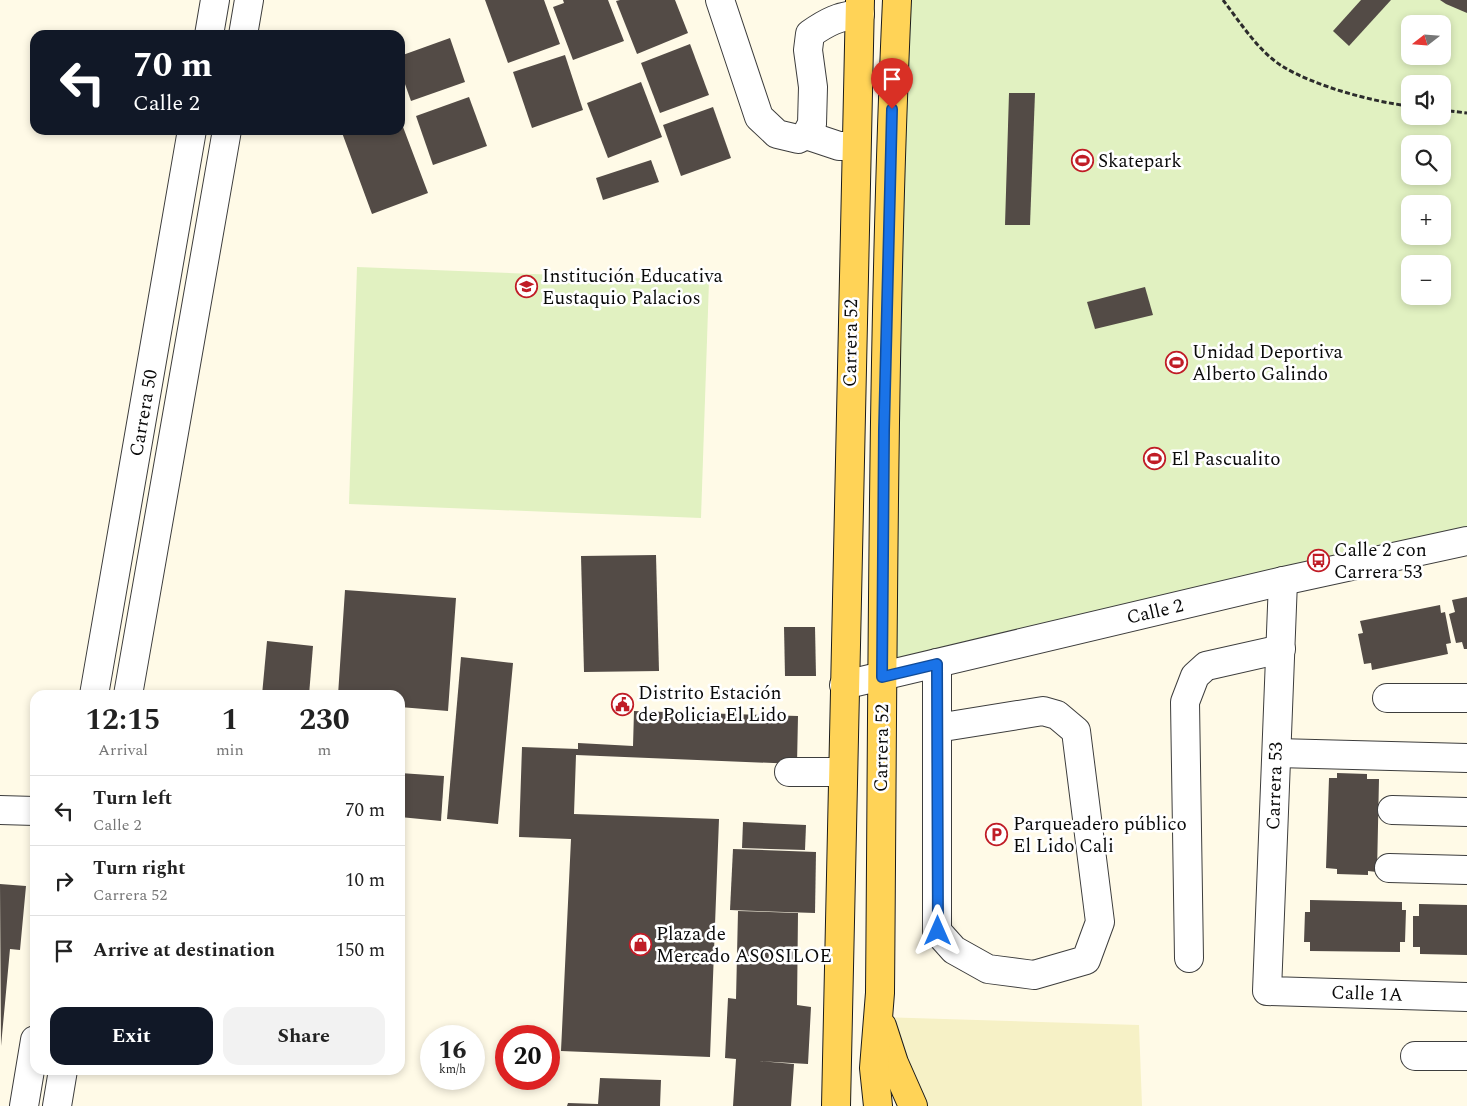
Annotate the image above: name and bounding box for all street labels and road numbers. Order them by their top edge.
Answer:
street label: Carrera 52 [836,299,866,387]
street label: Carrera 50 [122,367,166,459]
street label: Calle 2 [1124,591,1186,633]
street label: Carrera 52 [867,704,897,792]
street label: Carrera 53 [1259,741,1291,831]
street label: Calle 1A [1331,978,1403,1010]

